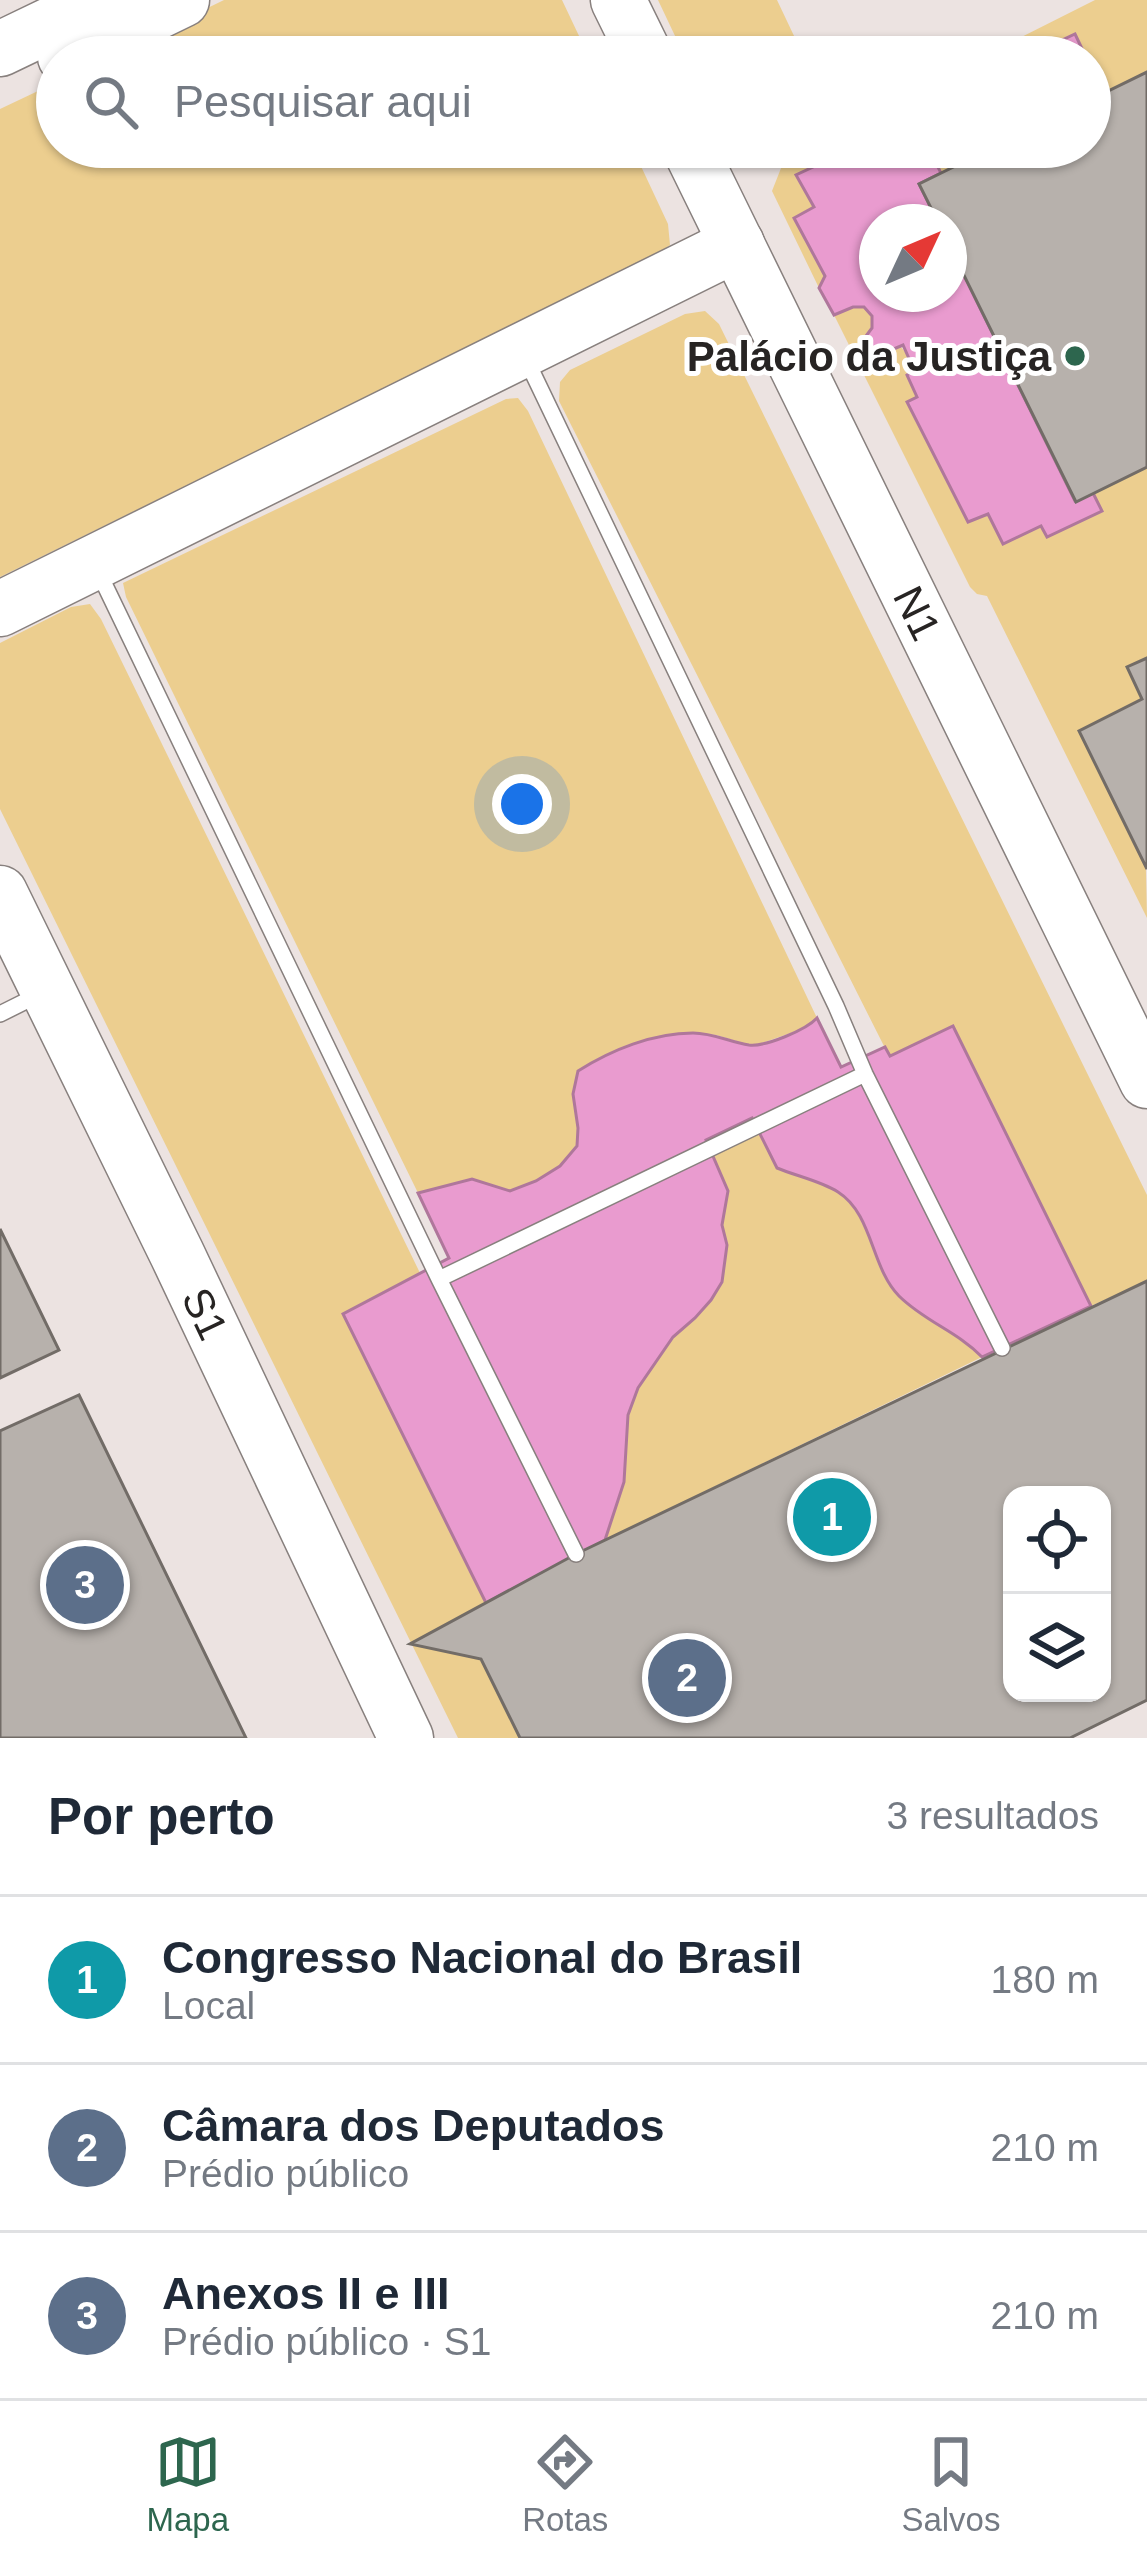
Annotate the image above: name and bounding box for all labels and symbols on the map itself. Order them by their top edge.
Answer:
north arrow [859,204,967,312]
place label: Palácio da Justiça [687,333,1052,380]
marker: Palácio da Justiça [1062,343,1088,369]
street label: N1 [884,579,950,648]
your location [492,774,552,834]
street label: S1 [173,1281,237,1347]
pin: 1 [793,1472,871,1562]
pin: 3 [46,1540,124,1630]
pin: 2 [648,1633,726,1723]

